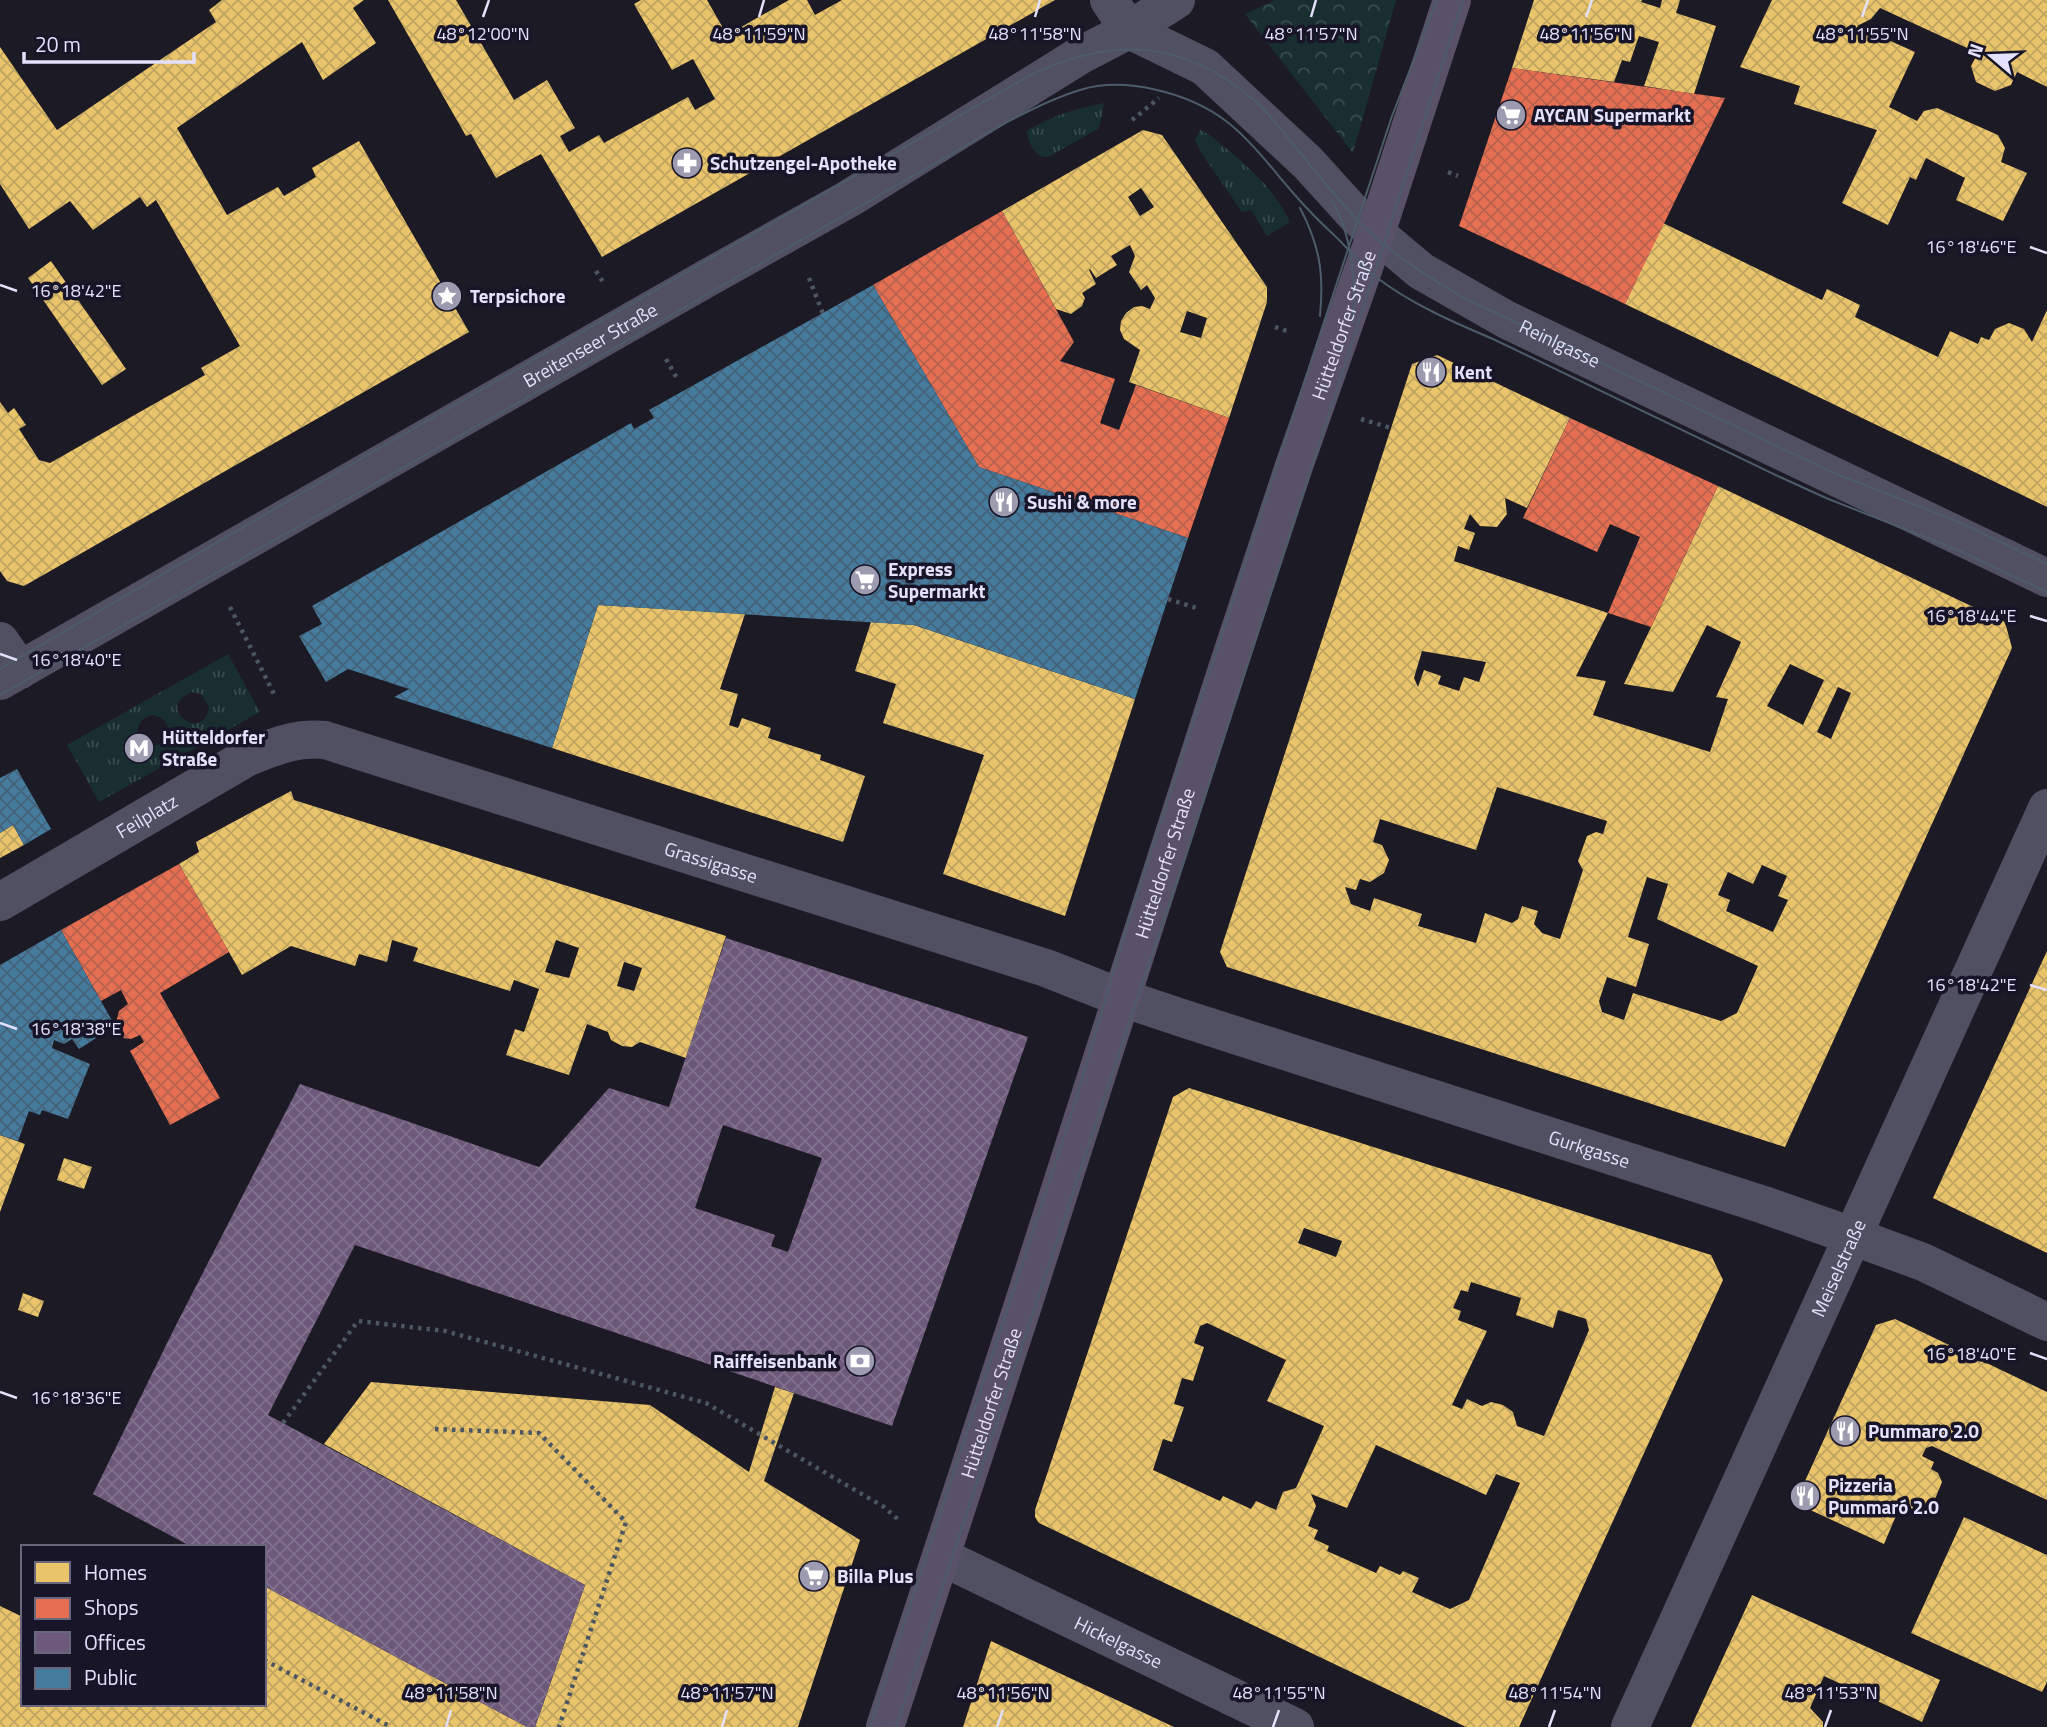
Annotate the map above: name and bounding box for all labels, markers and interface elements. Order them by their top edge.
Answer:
text: 48°12'00"N [436,20,530,47]
text: 48°11'59"N [712,20,806,47]
text: 48°11'58"N [988,20,1082,47]
text: 48°11'57"N [1264,20,1358,47]
text: 48°11'56"N [1539,20,1633,47]
text: 48°11'55"N [1815,20,1909,47]
scale bar [24,21,194,65]
north arrow [1956,21,2026,91]
text: 20 m [35,28,81,60]
text: N [1959,39,1990,61]
supermarket icon: AYCAN Supermarkt [1494,98,1528,132]
place label: AYCAN Supermarkt [1534,100,1691,129]
pharmacy icon: Schutzengel-Apotheke [670,146,704,180]
place label: Schutzengel-Apotheke [710,148,897,177]
text: 16°18'46"E [1926,233,2017,260]
street label: Hütteldorfer Straße [1303,246,1383,404]
text: 16°18'42"E [31,277,122,304]
place icon: Terpsichore [430,279,464,313]
place label: Terpsichore [470,281,566,310]
street label: Breitenseer Straße [517,295,662,394]
street label: Reinlgasse [1515,311,1605,374]
restaurant icon: Kent [1414,355,1448,389]
place label: Kent [1454,357,1492,386]
restaurant icon: Sushi & more [987,485,1021,519]
place label: Sushi & more [1027,487,1137,516]
place label: Express Supermarkt [888,554,985,605]
supermarket icon: Express Supermarkt [848,563,882,597]
text: 16°18'44"E [1926,602,2017,629]
text: 16°18'40"E [31,646,122,673]
place label: Hütteldorfer Straße [162,722,265,773]
metro station icon: Hütteldorfer Straße [122,731,156,765]
street label: Hütteldorfer Straße [1126,784,1202,942]
street label: Feilplatz [110,786,183,845]
street label: Grassigasse [661,833,762,890]
text: 16°18'42"E [1926,971,2017,998]
text: 16°18'38"E [31,1015,122,1042]
street label: Gurkgasse [1545,1122,1634,1175]
street label: Meiselstraße [1803,1214,1873,1321]
street label: Hütteldorfer Straße [952,1324,1029,1482]
text: 16°18'40"E [1926,1340,2017,1367]
bank icon: Raiffeisenbank [843,1344,877,1378]
place label: Raiffeisenbank [713,1346,837,1375]
text: 16°18'36"E [31,1384,122,1411]
restaurant icon: Pummaro 2.0 [1828,1414,1862,1448]
place label: Pummaro 2.0 [1868,1416,1979,1445]
place label: Pizzeria Pummaró 2.0 [1828,1470,1939,1521]
restaurant icon: Pizzeria Pummaró 2.0 [1788,1479,1822,1513]
legend [21,1545,266,1706]
text: Homes [84,1556,147,1588]
supermarket icon: Billa Plus [797,1559,831,1593]
place label: Billa Plus [837,1561,913,1590]
text: Shops [84,1591,139,1623]
street label: Hickelgasse [1070,1608,1168,1675]
text: Offices [84,1626,146,1658]
text: Public [84,1661,137,1693]
text: 48°11'58"N [404,1679,498,1706]
text: 48°11'57"N [680,1679,774,1706]
text: 48°11'56"N [956,1679,1050,1706]
text: 48°11'55"N [1232,1679,1326,1706]
text: 48°11'54"N [1508,1679,1602,1706]
text: 48°11'53"N [1784,1679,1878,1706]

